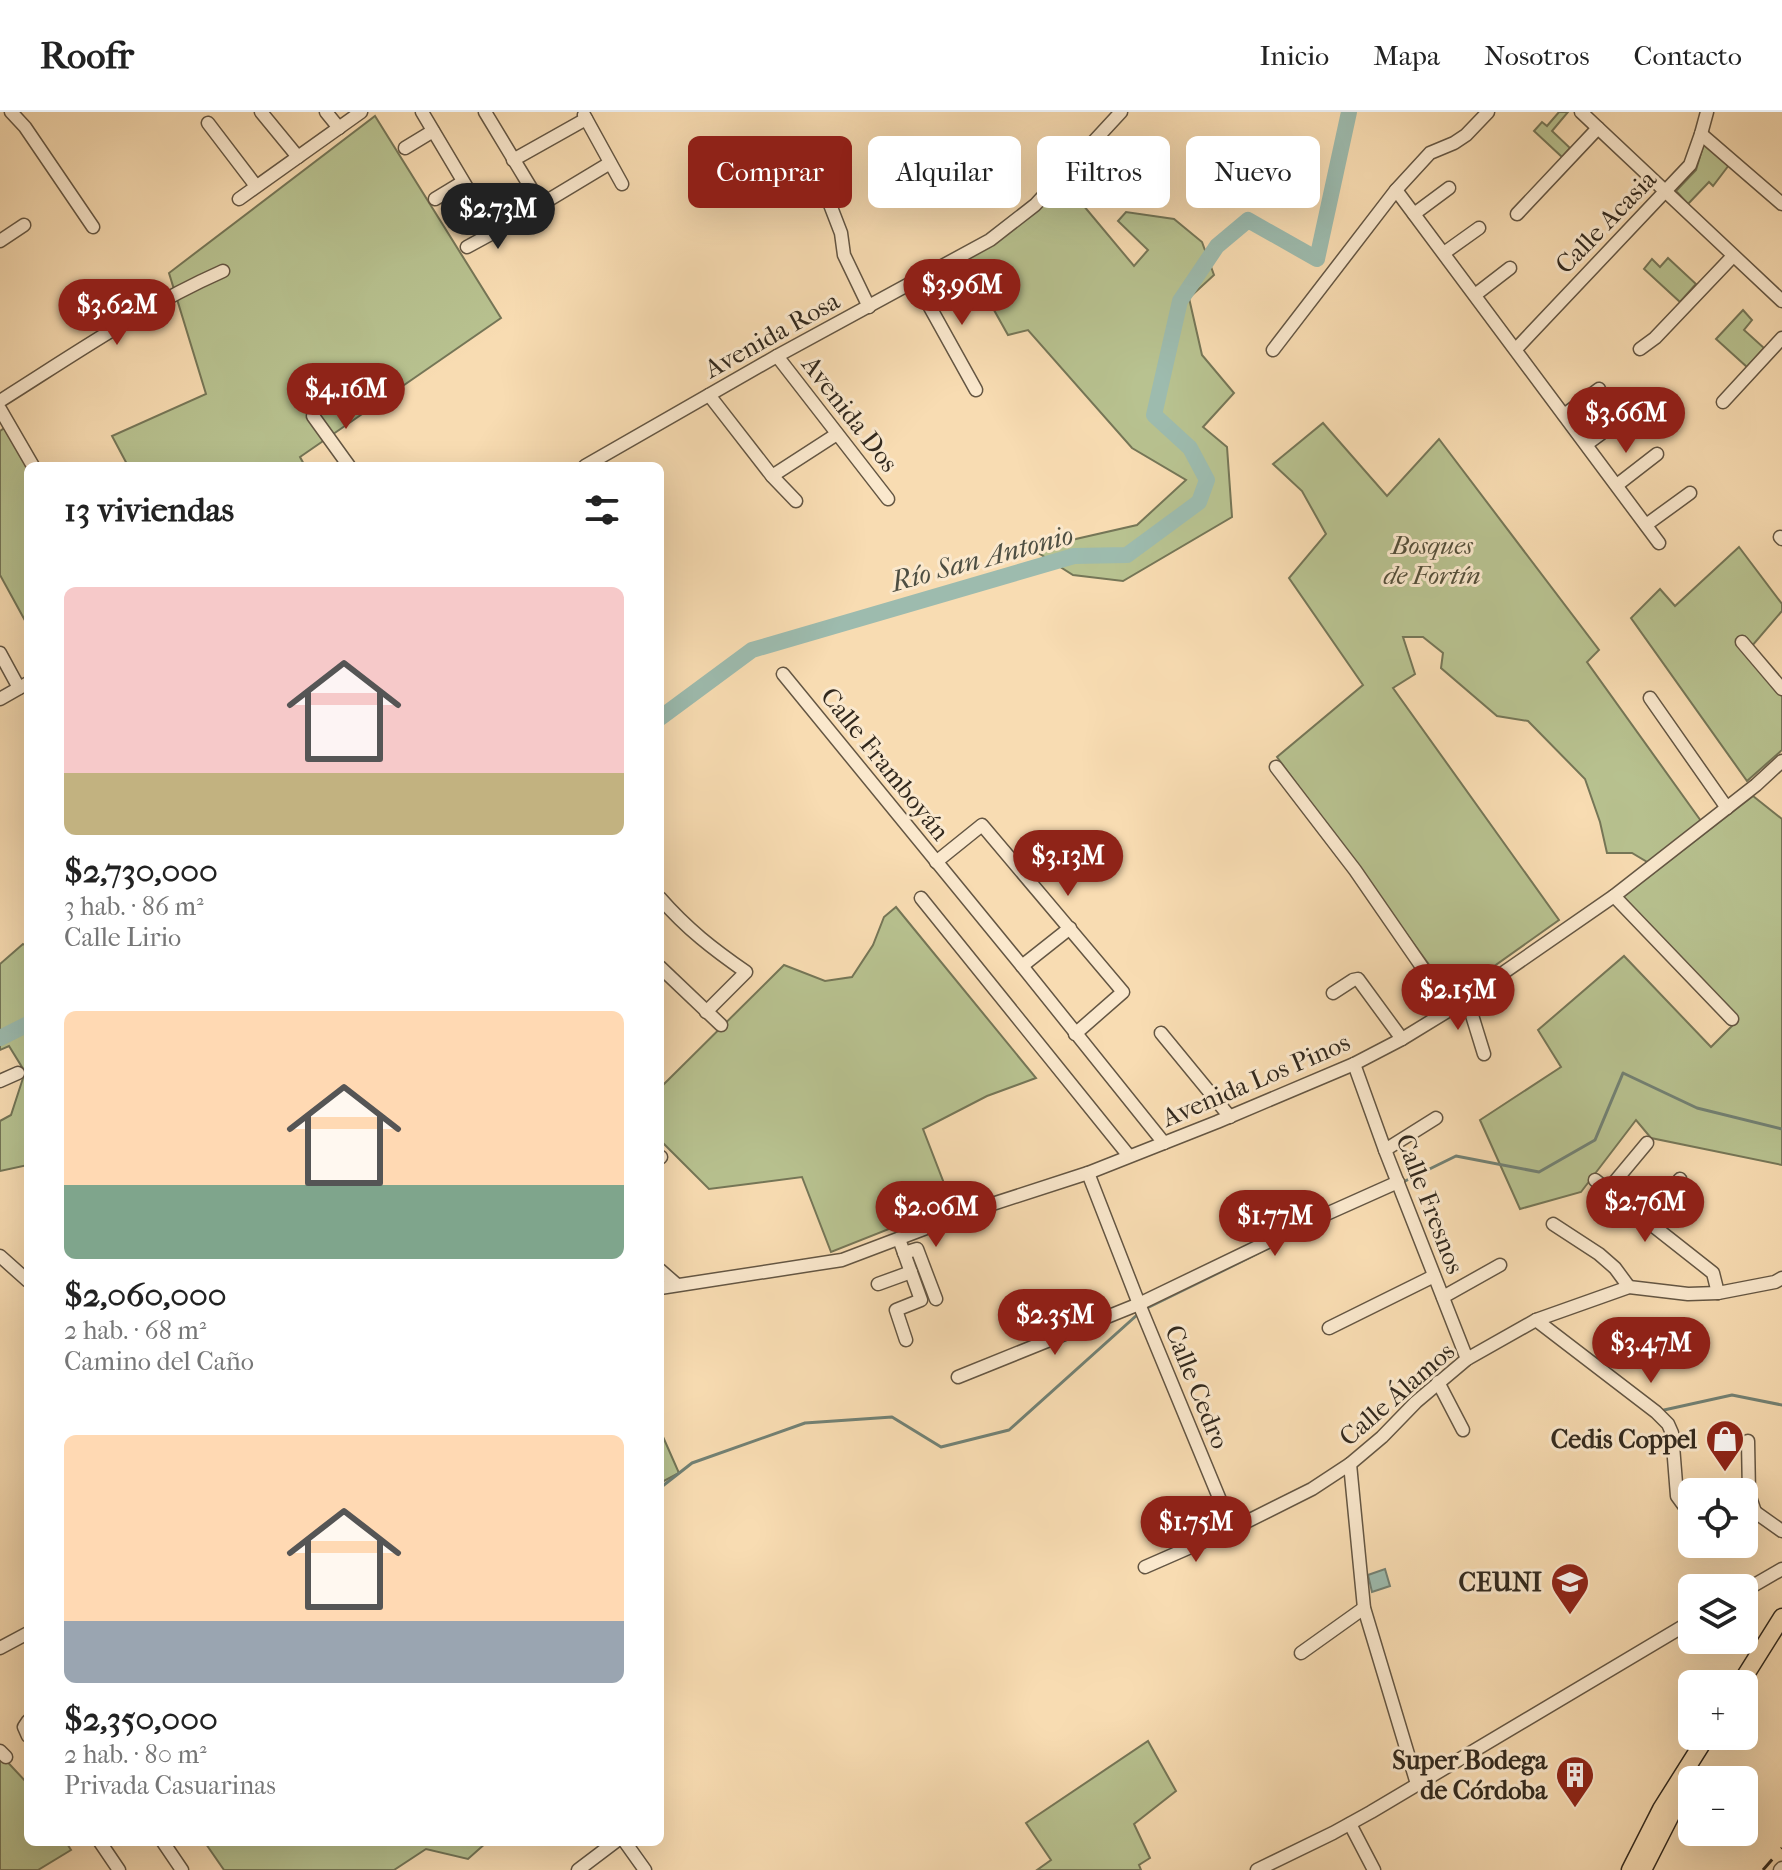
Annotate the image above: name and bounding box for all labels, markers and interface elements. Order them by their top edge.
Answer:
text: Roofr [40,33,134,78]
text: Inicio [1259,39,1329,72]
text: Mapa [1373,39,1440,72]
text: Nosotros [1484,39,1590,72]
text: Contacto [1634,39,1742,72]
chip: Comprar [688,136,852,208]
chip: Alquilar [868,136,1021,208]
chip: Filtros [1037,136,1170,208]
chip: Nuevo [1186,136,1320,208]
street label: Calle Acasia [1549,163,1664,280]
pin: $2.73M [433,183,563,251]
text: $2.73M [459,193,537,224]
pin: $3.96M [897,259,1027,327]
text: $3.96M [921,269,1003,300]
pin: $3.62M [52,279,182,347]
street label: Avenida Rosa [698,285,846,385]
text: $3.62M [76,289,158,320]
street label: Avenida Dos [794,349,905,478]
pin: $4.16M [281,363,411,431]
text: $4.16M [305,373,387,404]
pin: $3.66M [1561,387,1691,455]
text: $3.66M [1585,397,1667,428]
icon: filters [580,488,624,532]
text: 13 viviendas [64,490,234,530]
water label: Río San Antonio [885,518,1077,599]
park label: Bosques de Fortín [1383,530,1481,591]
icon: home [272,639,416,783]
street label: Calle Framboyán [814,681,956,847]
pin: $3.13M [1003,830,1133,898]
text: $3.13M [1031,840,1105,871]
text: $2,730,000 [64,851,218,891]
text: 3 hab. · 86 m² [64,891,204,922]
text: Calle Lirio [64,922,181,953]
pin: $2.15M [1393,964,1523,1032]
text: $2.15M [1420,974,1496,1005]
street label: Avenida Los Pinos [1156,1026,1355,1134]
icon: home [272,1063,416,1207]
street label: Calle Fresnos [1389,1130,1471,1278]
pin: $2.76M [1580,1176,1710,1244]
pin: $2.06M [871,1181,1001,1249]
text: $2.76M [1604,1186,1686,1217]
pin: $1.77M [1210,1190,1340,1258]
text: $2.06M [894,1191,978,1222]
text: $1.77M [1237,1200,1313,1231]
text: $2,060,000 [64,1275,226,1315]
pin: $2.35M [990,1289,1120,1357]
text: $2.35M [1016,1299,1094,1330]
text: 2 hab. · 68 m² [64,1315,206,1346]
pin: $3.47M [1586,1317,1716,1385]
street label: Calle Cedro [1158,1321,1236,1453]
text: $3.47M [1610,1327,1692,1358]
street label: Calle Álamos [1332,1335,1461,1452]
text: Camino del Caño [64,1346,254,1377]
shop icon: Cedis Coppel [1704,1418,1746,1473]
place label: Cedis Coppel [1551,1424,1698,1455]
map controls [1678,1478,1758,1846]
button: locate [1678,1478,1758,1558]
icon: home [272,1487,416,1631]
pin: $1.75M [1131,1496,1261,1564]
text: $1.75M [1159,1506,1233,1537]
school or university icon: CEUNI [1549,1561,1591,1616]
place label: CEUNI [1459,1567,1542,1598]
button: layers [1678,1574,1758,1654]
button: + [1678,1670,1758,1750]
text: $2,350,000 [64,1699,218,1739]
text: 2 hab. · 80 m² [64,1739,207,1770]
place label: Super Bodega de Córdoba [1392,1745,1548,1806]
building icon: Super Bodega de Córdoba [1554,1754,1596,1809]
button: − [1678,1766,1758,1846]
text: Privada Casuarinas [64,1770,276,1801]

